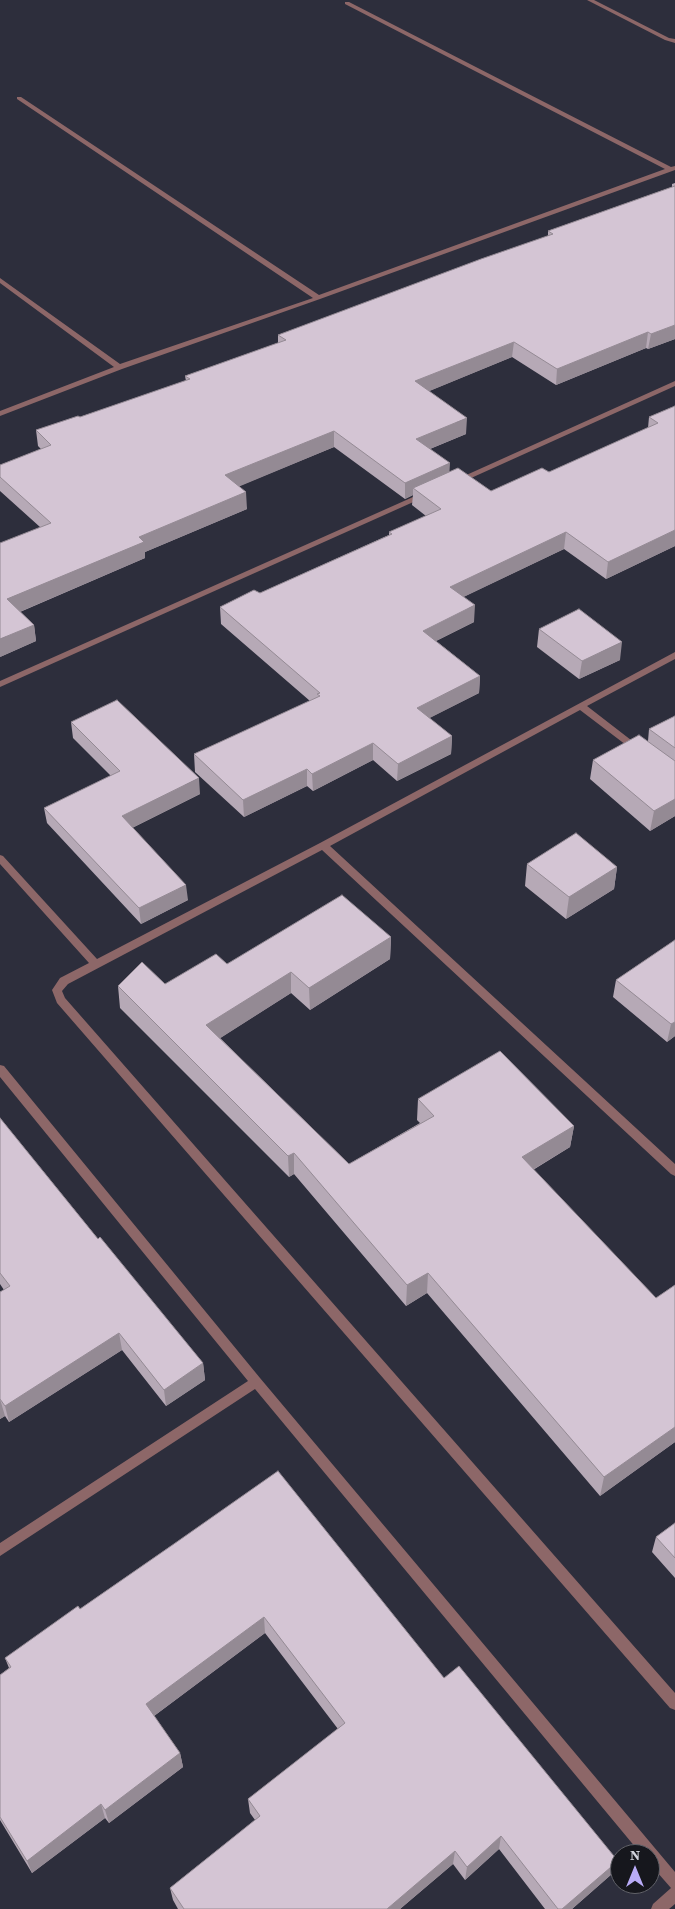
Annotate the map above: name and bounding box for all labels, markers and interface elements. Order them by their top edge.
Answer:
north arrow [610,1844,660,1894]
text: N [630,1845,640,1865]

